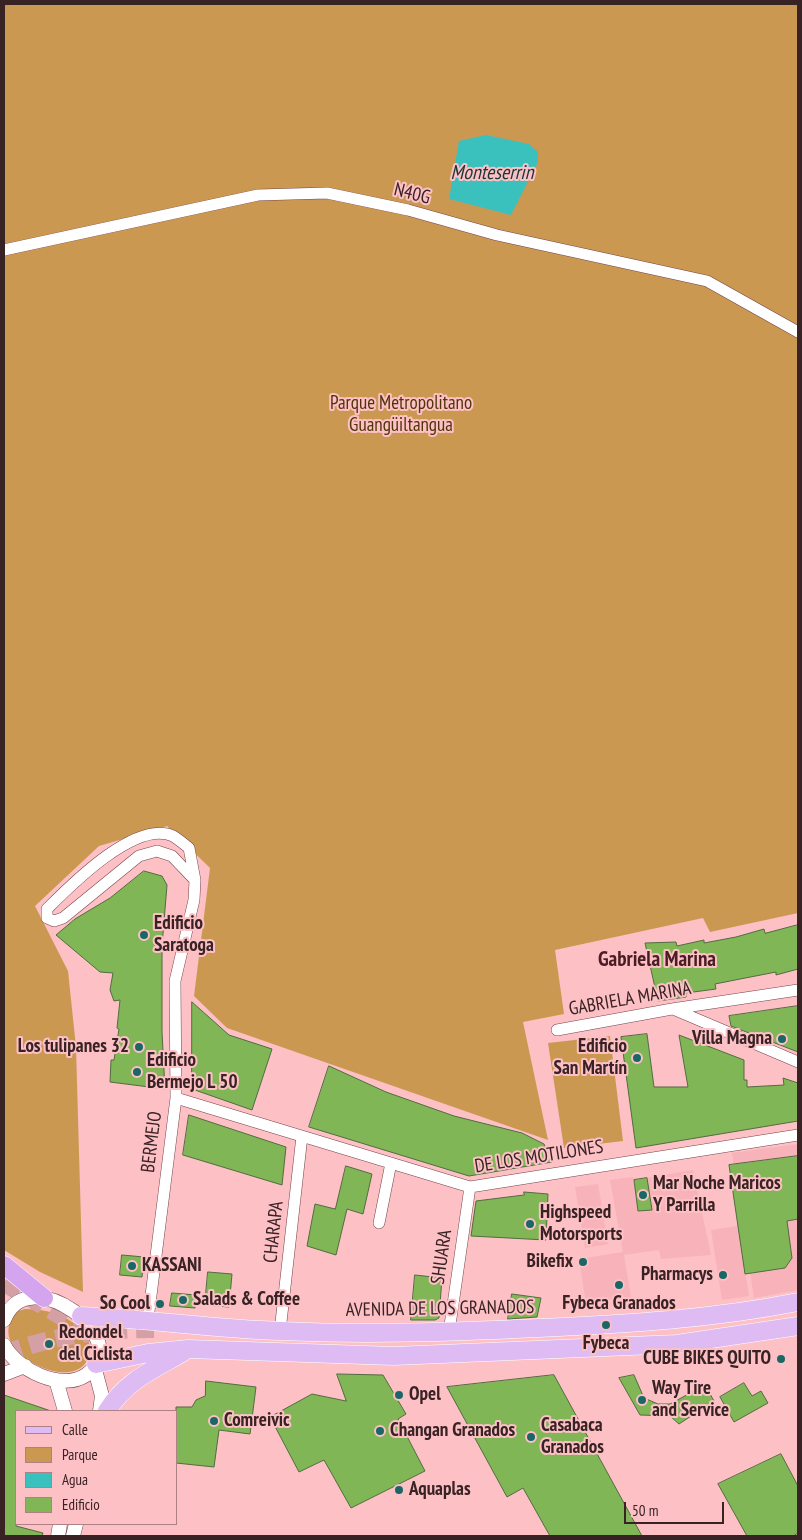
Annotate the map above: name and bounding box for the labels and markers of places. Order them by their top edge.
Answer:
place label: Edificio Saratoga [154,913,214,957]
marker: Edificio Saratoga [138,929,150,941]
place label: Villa Magna [692,1028,772,1050]
marker: Villa Magna [776,1033,788,1045]
place label: Los tulipanes 32 [18,1036,129,1058]
place label: Edificio San Martín [554,1036,627,1080]
marker: Los tulipanes 32 [133,1041,145,1053]
place label: Edificio Bermejo L 50 [147,1050,237,1094]
marker: Edificio San Martín [631,1052,643,1064]
marker: Edificio Bermejo L 50 [131,1066,143,1078]
place label: Mar Noche Maricos Y Parrilla [653,1173,781,1217]
marker: Mar Noche Maricos Y Parrilla [637,1189,649,1201]
place label: Highspeed Motorsports [540,1202,622,1246]
marker: Highspeed Motorsports [524,1218,536,1230]
place label: Bikefix [527,1251,573,1273]
place label: KASSANI [142,1255,202,1277]
marker: Bikefix [577,1256,589,1268]
marker: KASSANI [126,1260,138,1272]
place label: Pharmacys [641,1264,713,1286]
marker: Pharmacys [717,1269,729,1281]
marker: Fybeca Granados [613,1279,625,1291]
place label: Salads & Coffee [193,1289,300,1311]
place label: So Cool [100,1293,150,1315]
place label: Fybeca Granados [562,1293,676,1315]
marker: Salads & Coffee [177,1294,189,1306]
marker: So Cool [154,1298,166,1310]
marker: Fybeca [600,1319,612,1331]
place label: Redondel del Ciclista [59,1322,133,1366]
place label: Fybeca [583,1333,629,1355]
marker: Redondel del Ciclista [43,1338,55,1350]
place label: CUBE BIKES QUITO [643,1348,771,1370]
marker: CUBE BIKES QUITO [775,1353,787,1365]
place label: Way Tire and Service [652,1378,729,1422]
place label: Opel [409,1384,441,1406]
marker: Opel [393,1389,405,1401]
marker: Way Tire and Service [636,1394,648,1406]
place label: Comreivic [224,1410,290,1432]
marker: Comreivic [208,1415,220,1427]
place label: Casabaca Granados [541,1415,604,1459]
place label: Changan Granados [390,1420,515,1442]
marker: Changan Granados [374,1425,386,1437]
marker: Casabaca Granados [525,1431,537,1443]
place label: Aquaplas [409,1479,471,1501]
marker: Aquaplas [393,1484,405,1496]

